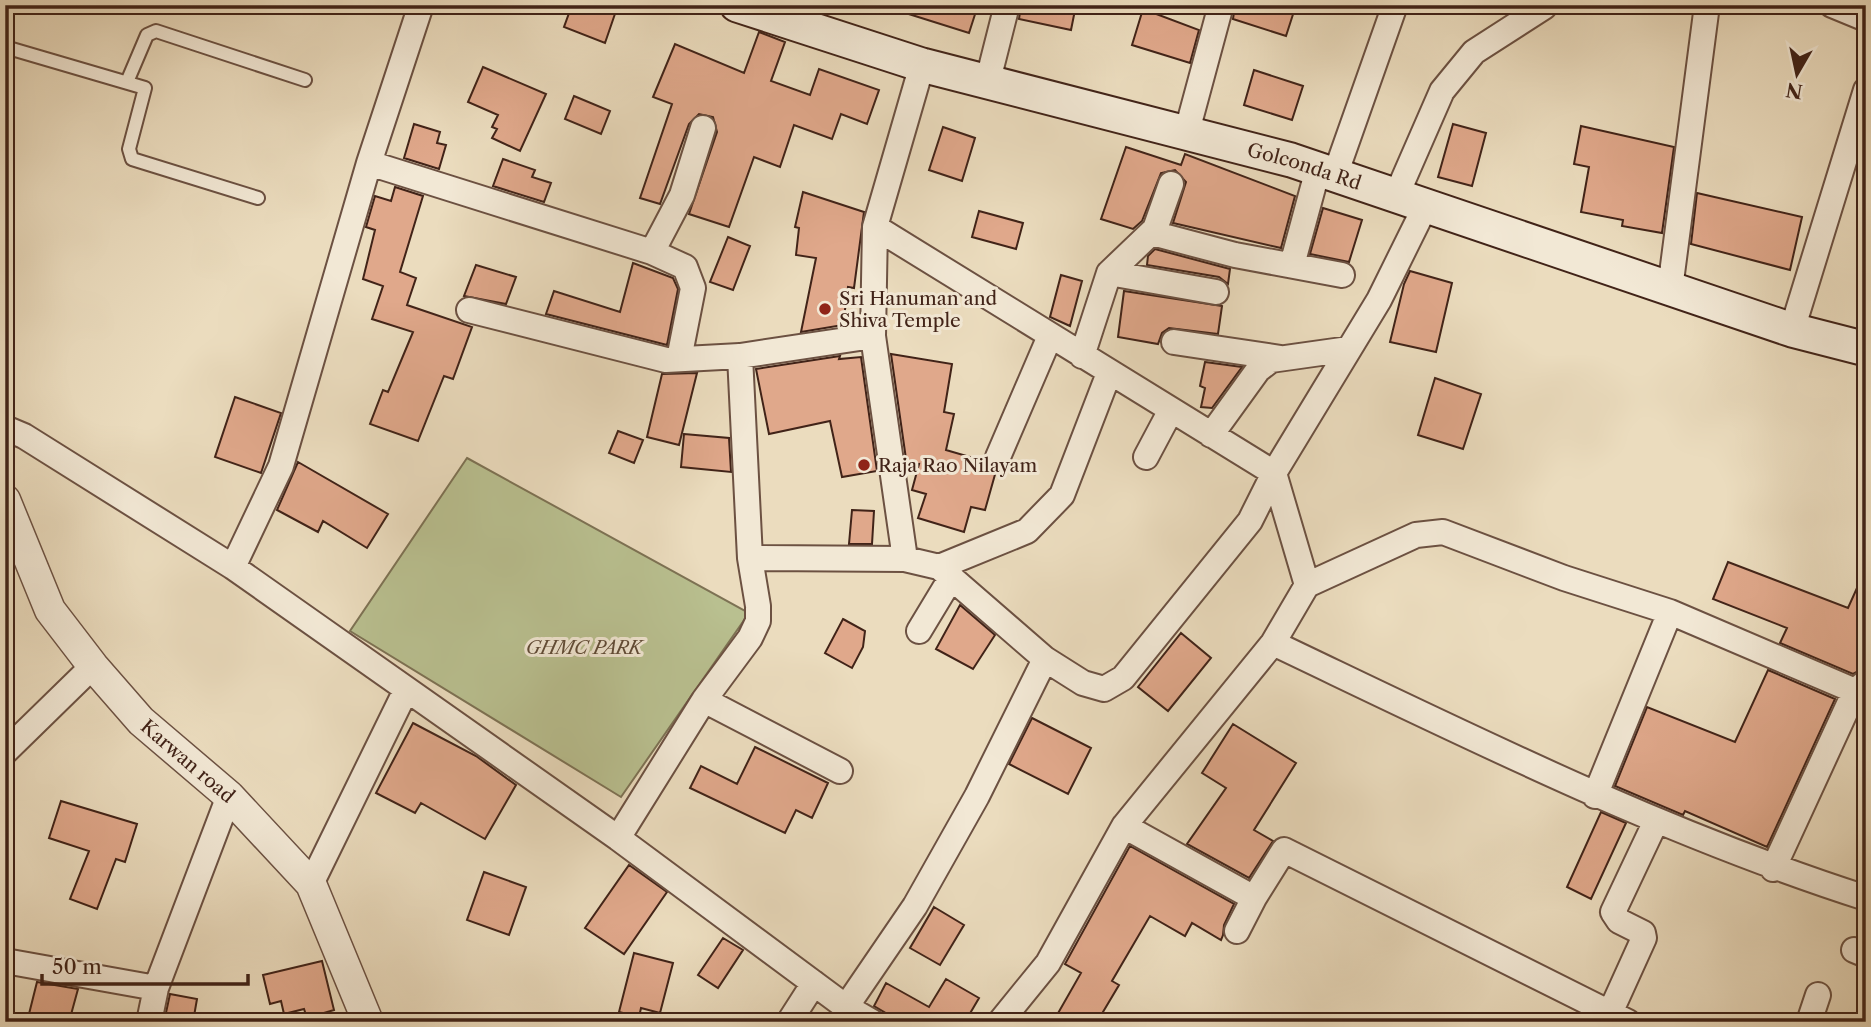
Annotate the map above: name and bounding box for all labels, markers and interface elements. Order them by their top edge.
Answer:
north arrow [1762,38,1832,108]
text: N [1784,78,1804,103]
street label: Golconda Rd [1245,138,1365,195]
place label: Sri Hanuman and Shiva Temple [839,287,998,332]
marker: Sri Hanuman and Shiva Temple [817,301,833,317]
place label: Raja Rao Nilayam [878,454,1037,477]
marker: Raja Rao Nilayam [856,457,872,473]
park label: GHMC PARK [526,636,645,659]
street label: Karwan road [136,715,240,808]
scale bar [42,943,248,987]
text: 50 m [52,954,102,979]

